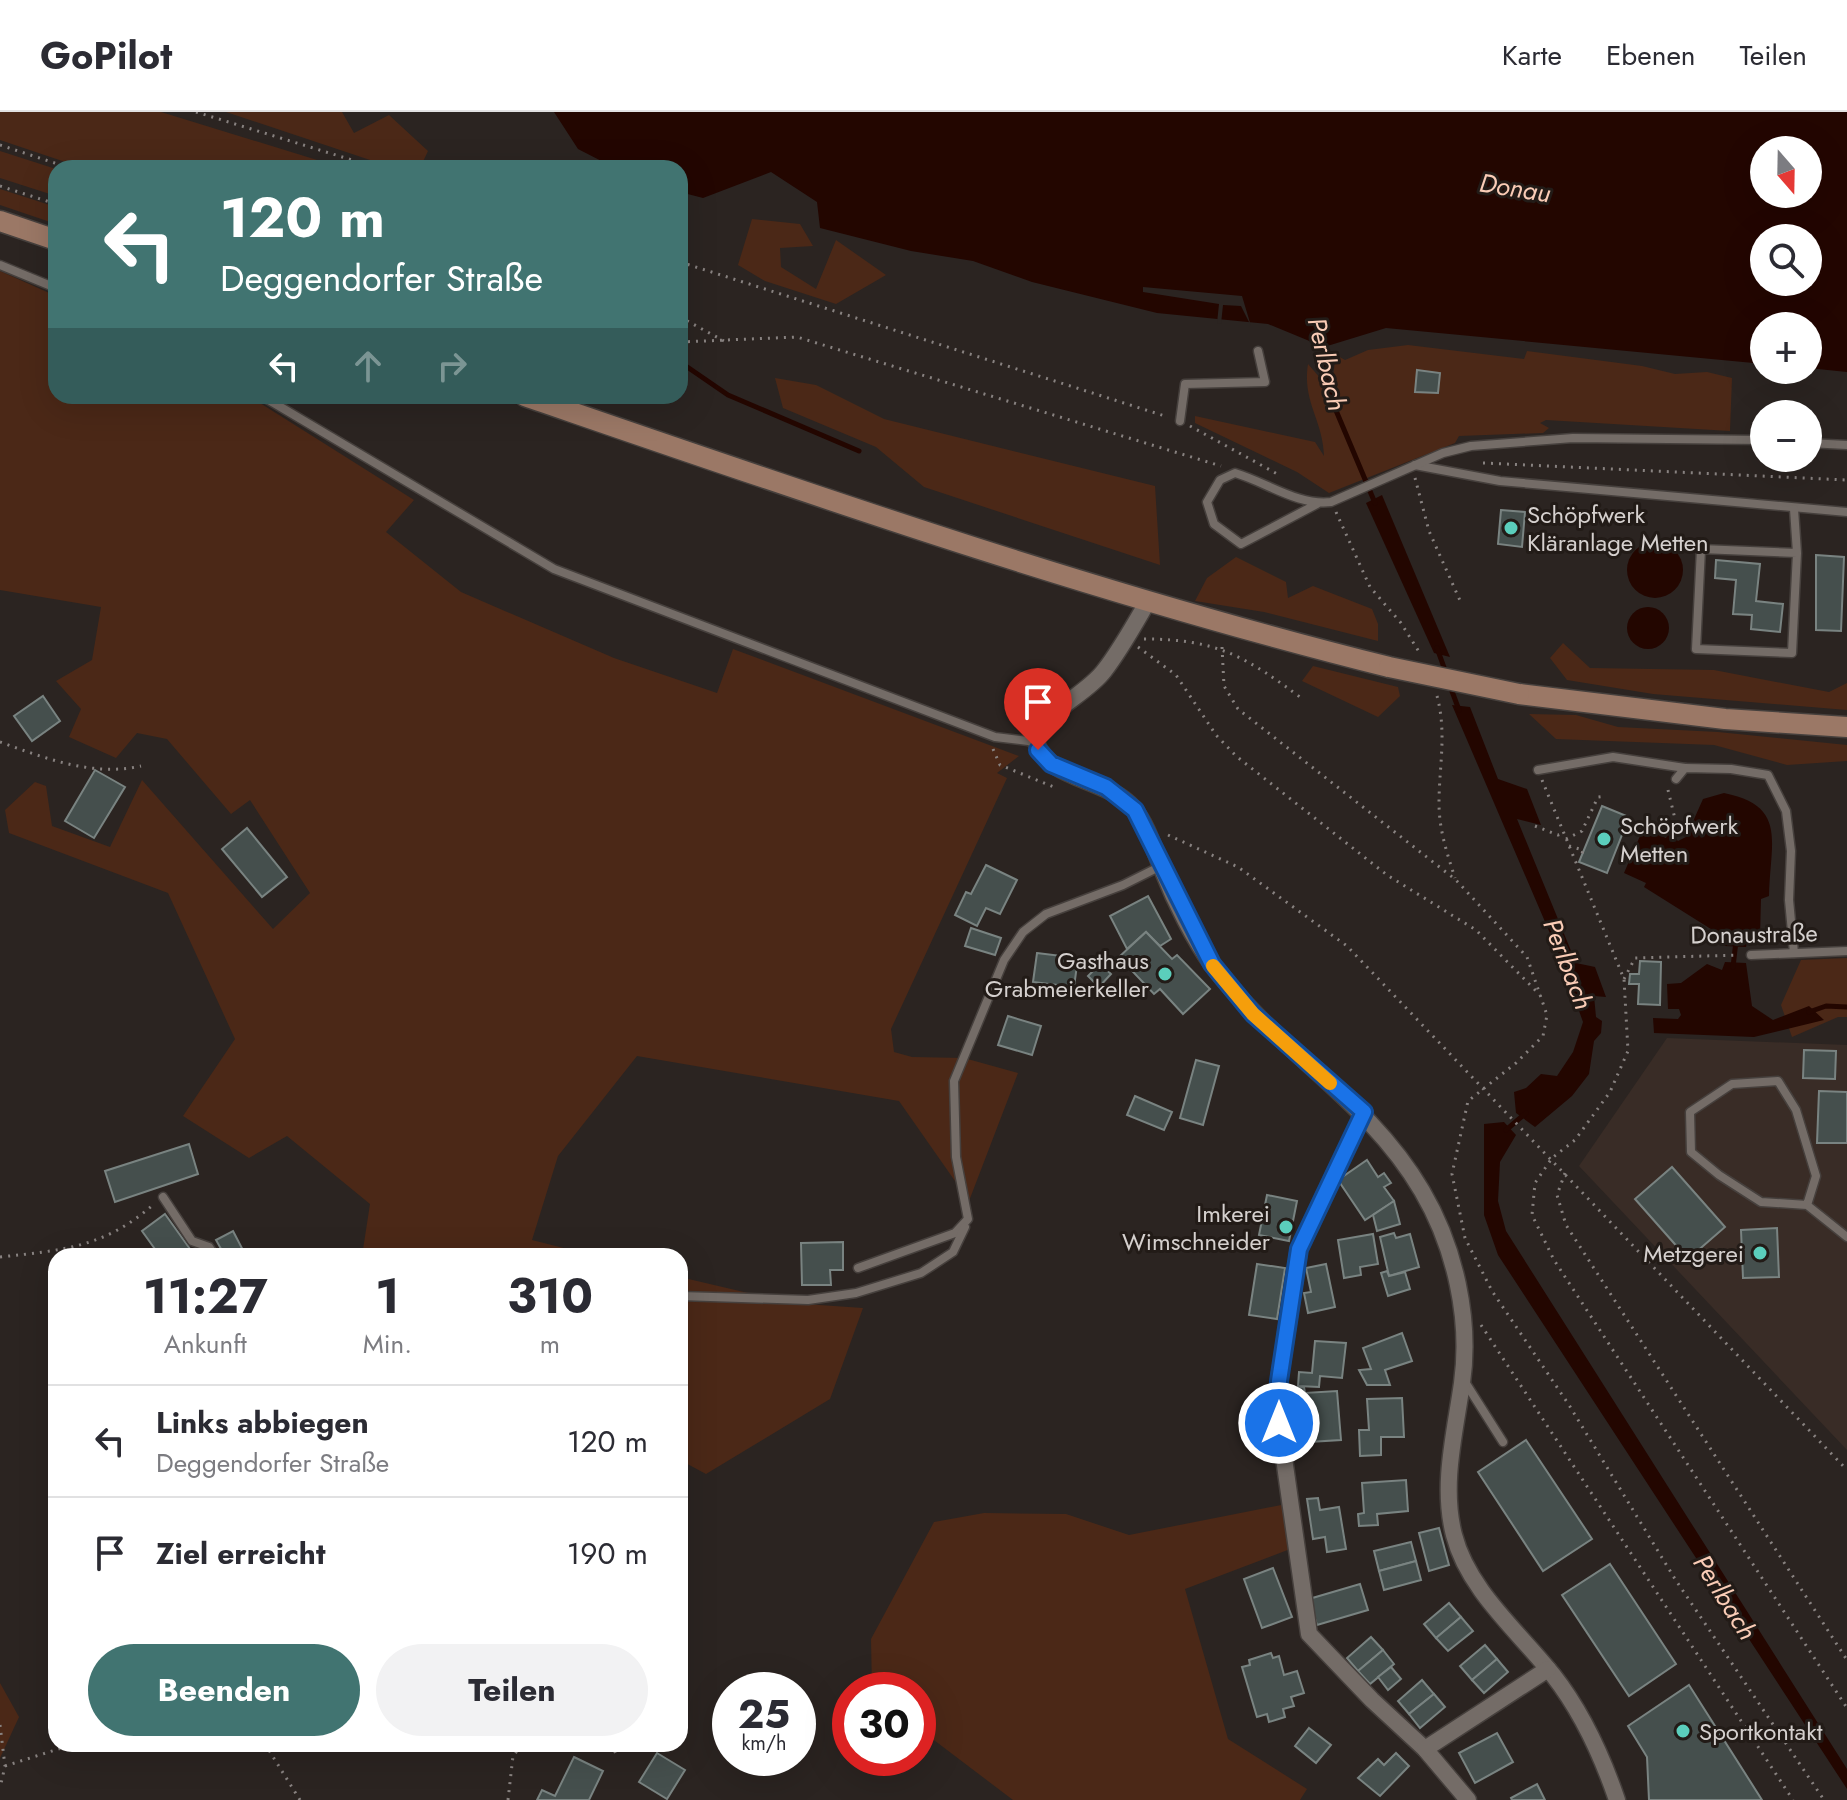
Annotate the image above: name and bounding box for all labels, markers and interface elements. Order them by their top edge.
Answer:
text: GoPilot [40,28,172,83]
text: Karte [1502,35,1562,76]
text: Ebenen [1606,35,1696,76]
text: Teilen [1740,35,1807,76]
north arrow [1750,136,1822,208]
map controls [1750,136,1822,472]
water label: Donau [1477,164,1553,212]
text: 120 m [220,177,385,258]
icon: left [88,192,192,296]
button: search [1750,224,1822,296]
text: Deggendorfer Straße [220,252,543,304]
button: + [1750,312,1822,384]
water label: Perlbach [1298,314,1356,414]
icon: left [262,344,306,388]
icon: ahead [346,344,390,388]
icon: right [430,344,474,388]
button: − [1750,400,1822,472]
place label: Schöpfwerk Kläranlage Metten [1527,497,1709,560]
marker: Schöpfwerk Kläranlage Metten [1502,519,1520,537]
pin [1004,668,1072,750]
icon: arrive [1016,680,1060,724]
place label: Schöpfwerk Metten [1620,808,1738,871]
marker: Schöpfwerk Metten [1595,830,1613,848]
water label: Perlbach [1533,913,1603,1015]
street label: Donaustraße [1690,915,1818,953]
place label: Gasthaus Grabmeierkeller [985,943,1150,1006]
marker: Gasthaus Grabmeierkeller [1156,965,1174,983]
place label: Imkerei Wimschneider [1122,1196,1271,1259]
marker: Imkerei Wimschneider [1277,1218,1295,1236]
place label: Metzgerei [1643,1236,1744,1271]
marker: Metzgerei [1751,1244,1769,1262]
text: 11:27 [143,1262,268,1331]
text: 1 [375,1262,400,1331]
text: 310 [507,1262,593,1331]
text: Ankunft [164,1325,247,1363]
text: Min. [363,1325,412,1363]
text: m [540,1325,560,1363]
position arrow [1237,1381,1321,1465]
text: Links abbiegen [156,1401,369,1444]
icon: left [88,1419,132,1463]
text: 120 m [567,1420,648,1463]
text: Deggendorfer Straße [156,1444,389,1482]
icon: arrive [88,1531,132,1575]
text: Ziel erreicht [156,1532,325,1575]
text: 190 m [567,1532,648,1575]
water label: Perlbach [1684,1547,1766,1647]
button: Beenden [88,1644,360,1736]
button: Teilen [376,1644,648,1736]
speed limit sign: 30 [832,1672,936,1776]
text: 25 [738,1685,790,1743]
place label: Sportkontakt [1699,1714,1823,1749]
marker: Sportkontakt [1674,1722,1692,1740]
text: km/h [741,1729,787,1758]

